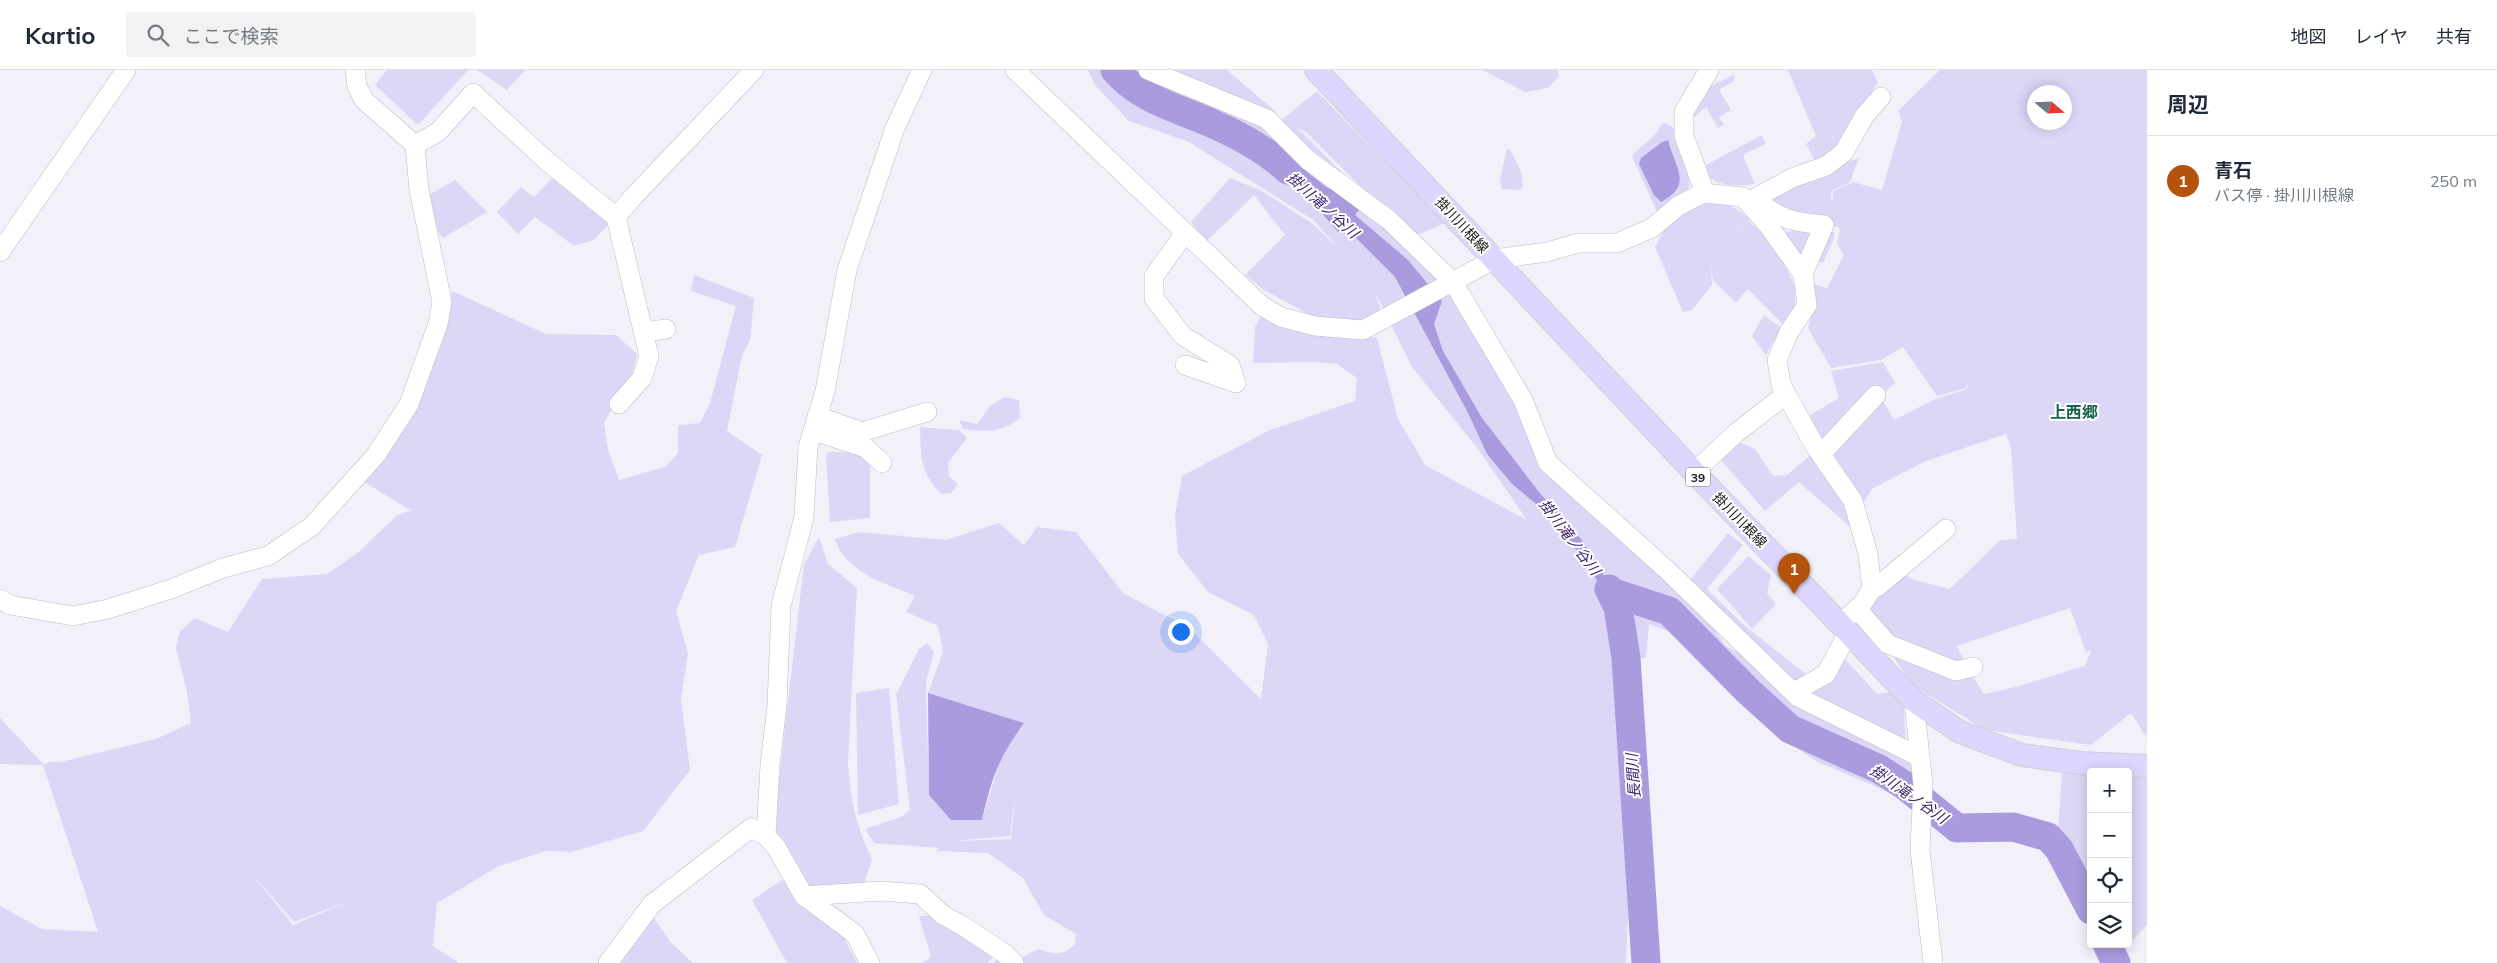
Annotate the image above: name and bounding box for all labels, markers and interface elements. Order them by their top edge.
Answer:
search box [126,12,476,57]
text: Kartio [25,20,96,50]
icon: search [144,21,172,49]
text: ここで検索 [184,24,279,48]
text: 地図 [2291,25,2327,48]
text: レイヤ [2355,25,2408,48]
text: 共有 [2436,25,2472,48]
north arrow [2027,85,2072,130]
text: 周辺 [2167,91,2209,117]
text: 青石 [2214,158,2252,182]
water label: 掛川滝ノ谷川 [1283,168,1364,244]
text: 1 [2178,171,2188,191]
text: 250 m [2430,171,2477,191]
text: バス停 · 掛川川根線 [2214,185,2354,205]
street label: 掛川川根線 [1432,193,1492,257]
district label: 上西郷 [2050,402,2098,422]
road number: 39 [1686,468,1710,487]
street label: 掛川川根線 [1709,489,1771,551]
water label: 掛川滝ノ谷川 [1535,495,1606,580]
pin: 1 [1778,553,1810,594]
your location [1168,619,1194,645]
water label: 長間川 [1622,751,1644,799]
water label: 掛川滝ノ谷川 [1867,760,1953,829]
map controls [2087,768,2132,948]
button: + [2087,768,2132,813]
button: − [2087,813,2132,858]
button: locate [2087,858,2132,903]
button: layers [2087,903,2132,948]

